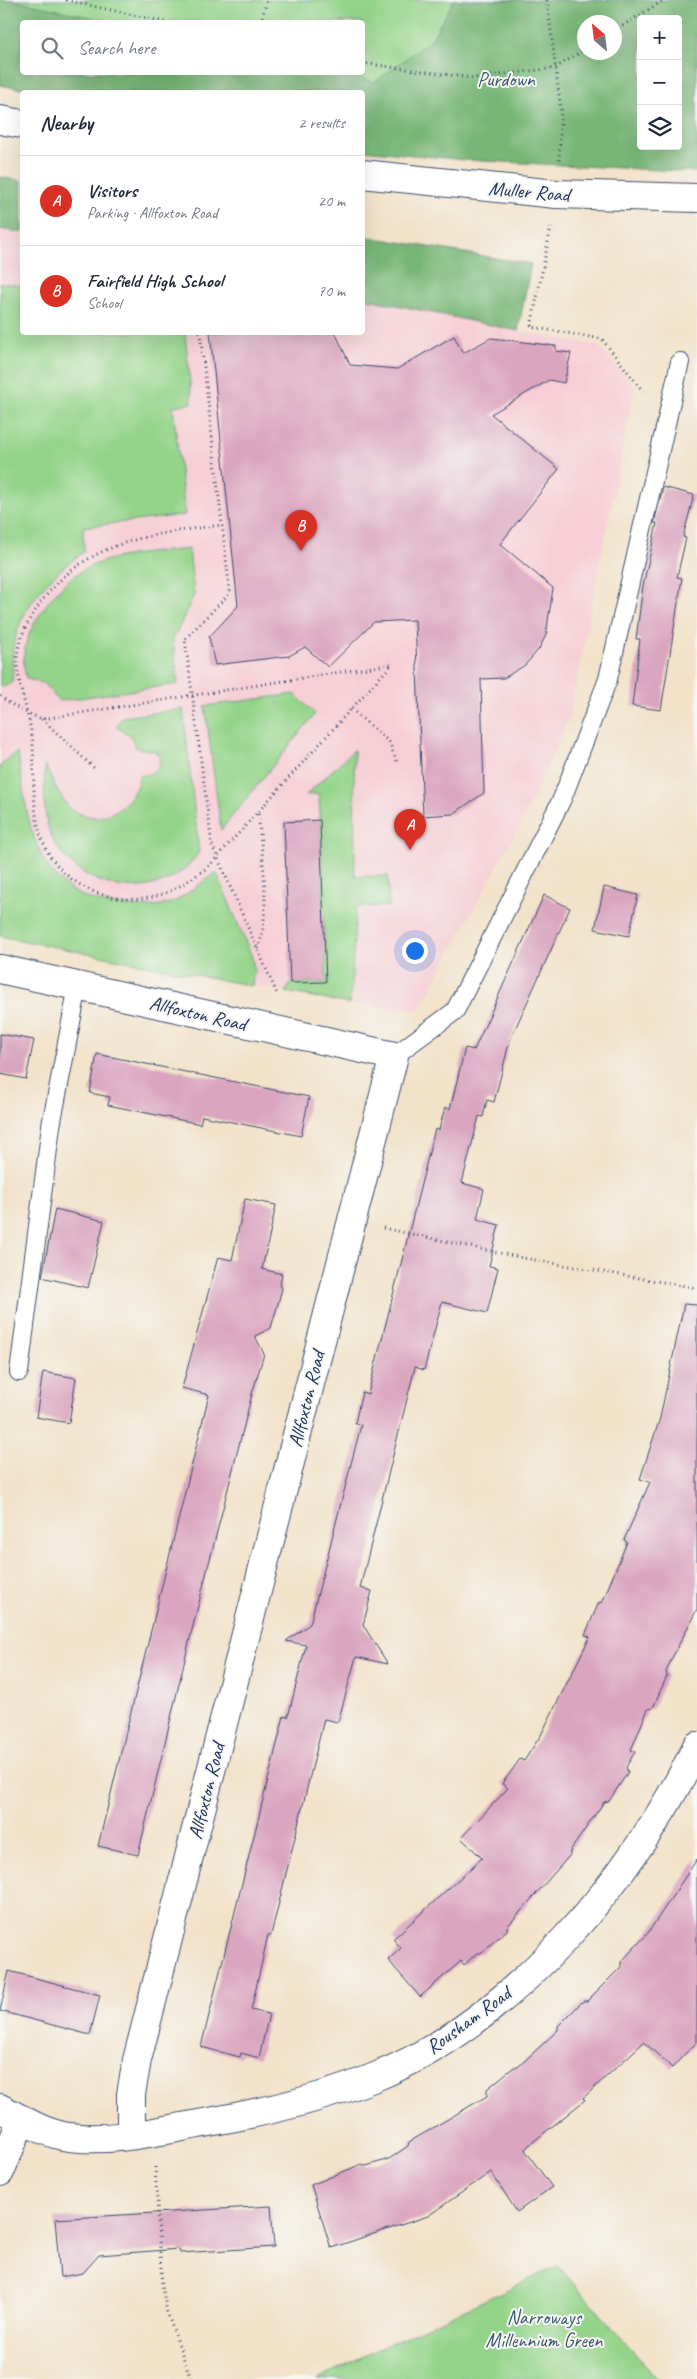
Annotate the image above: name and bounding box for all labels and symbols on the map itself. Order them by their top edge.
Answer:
north arrow [577,15,622,60]
park label: Purdown [477,67,536,92]
street label: Muller Road [487,176,574,208]
pin: B [285,510,317,551]
pin: A [394,809,426,850]
your location [402,938,428,964]
street label: Allfoxton Road [147,990,252,1037]
street label: Allfoxton Road [282,1345,331,1450]
street label: Allfoxton Road [182,1737,231,1842]
street label: Rousham Road [421,1979,518,2060]
park label: Narroways Millennium Green [486,2305,603,2353]

